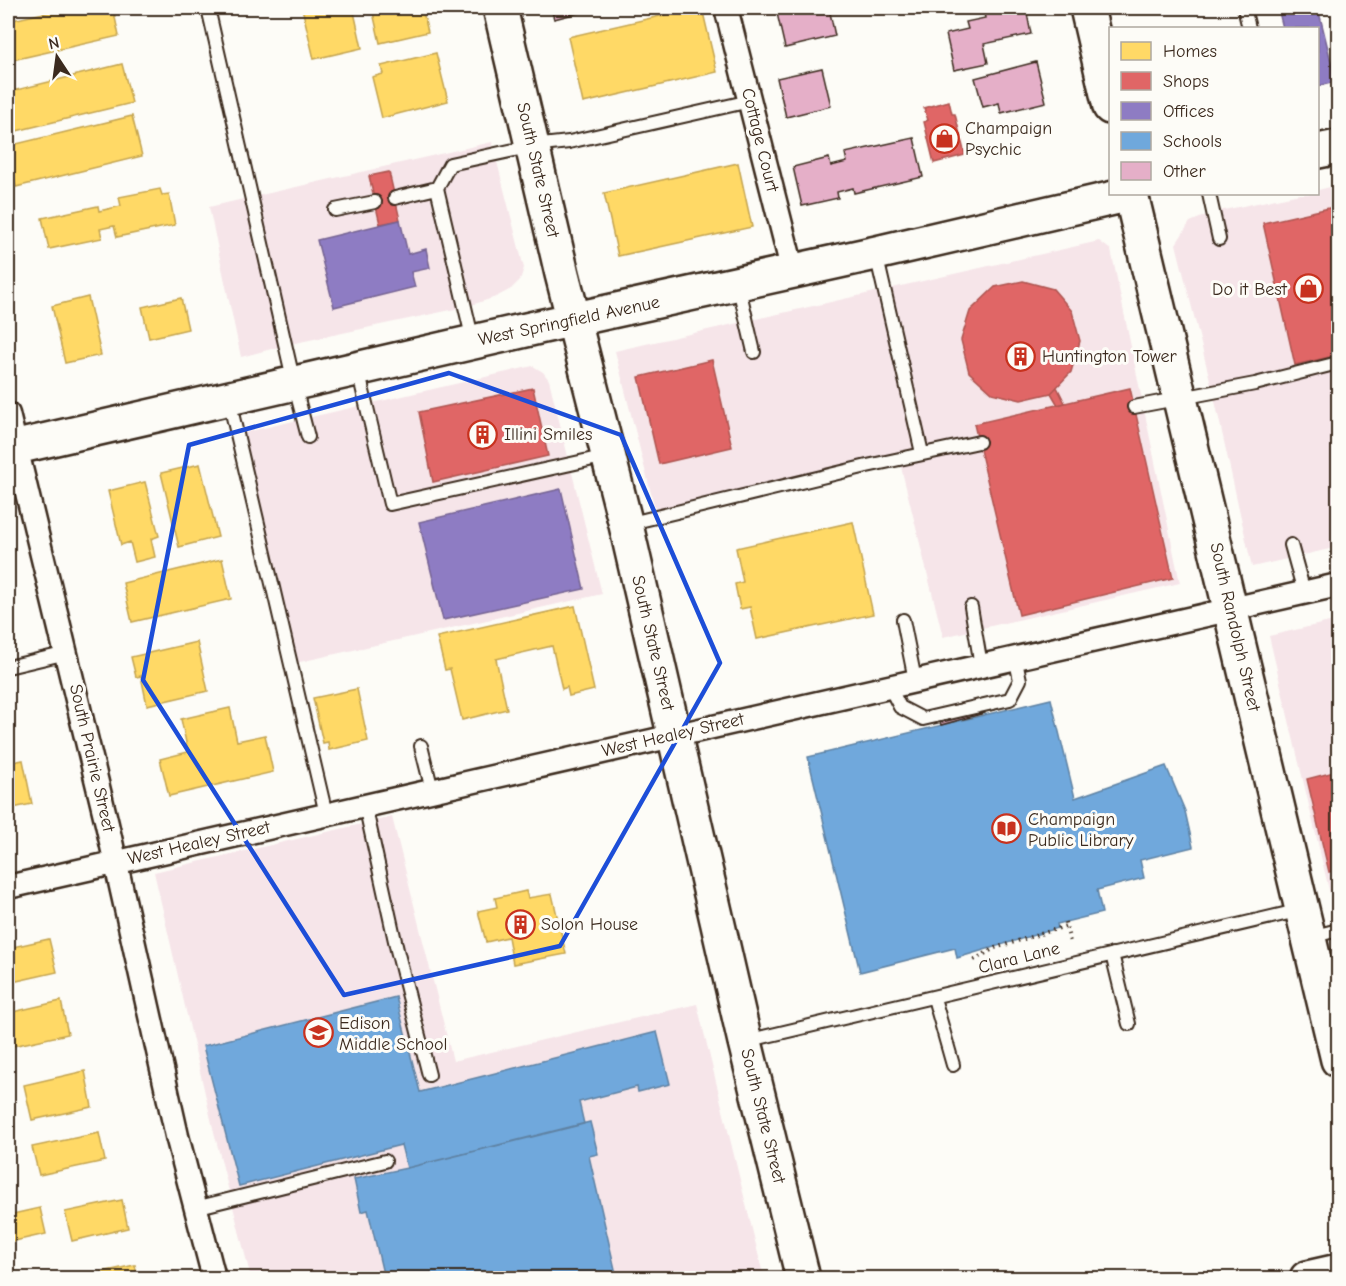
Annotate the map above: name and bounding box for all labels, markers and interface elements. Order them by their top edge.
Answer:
north arrow [27,27,87,87]
legend [1109,27,1319,195]
text: N [47,33,61,53]
text: Homes [1163,41,1217,62]
text: Shops [1163,71,1209,92]
street label: Cottage Court [737,86,783,195]
street label: South State Street [512,100,564,240]
text: Offices [1163,101,1214,122]
place label: Champaign Psychic [965,118,1052,160]
shop icon: Champaign Psychic [928,122,960,154]
text: Schools [1163,131,1222,152]
text: Other [1163,161,1206,182]
shop icon: Do it Best [1292,273,1324,305]
place label: Do it Best [1212,279,1288,300]
street label: West Springfield Avenue [476,292,662,350]
building icon: Huntington Tower [1005,340,1037,372]
place label: Huntington Tower [1042,346,1178,367]
building icon: Illini Smiles [467,418,499,450]
place label: Illini Smiles [504,424,592,445]
street label: South Randolph Street [1205,541,1265,714]
street label: South State Street [627,573,679,713]
street label: South Prairie Street [65,682,119,835]
street label: West Healey Street [600,708,747,762]
place label: Champaign Public Library [1028,809,1135,851]
library icon: Champaign Public Library [991,813,1023,845]
street label: West Healey Street [126,816,273,870]
building icon: Solon House [504,908,536,940]
place label: Solon House [541,914,638,935]
street label: Clara Lane [976,938,1062,978]
place label: Edison Middle School [339,1013,447,1055]
school or university icon: Edison Middle School [302,1017,334,1049]
street label: South State Street [736,1046,790,1186]

